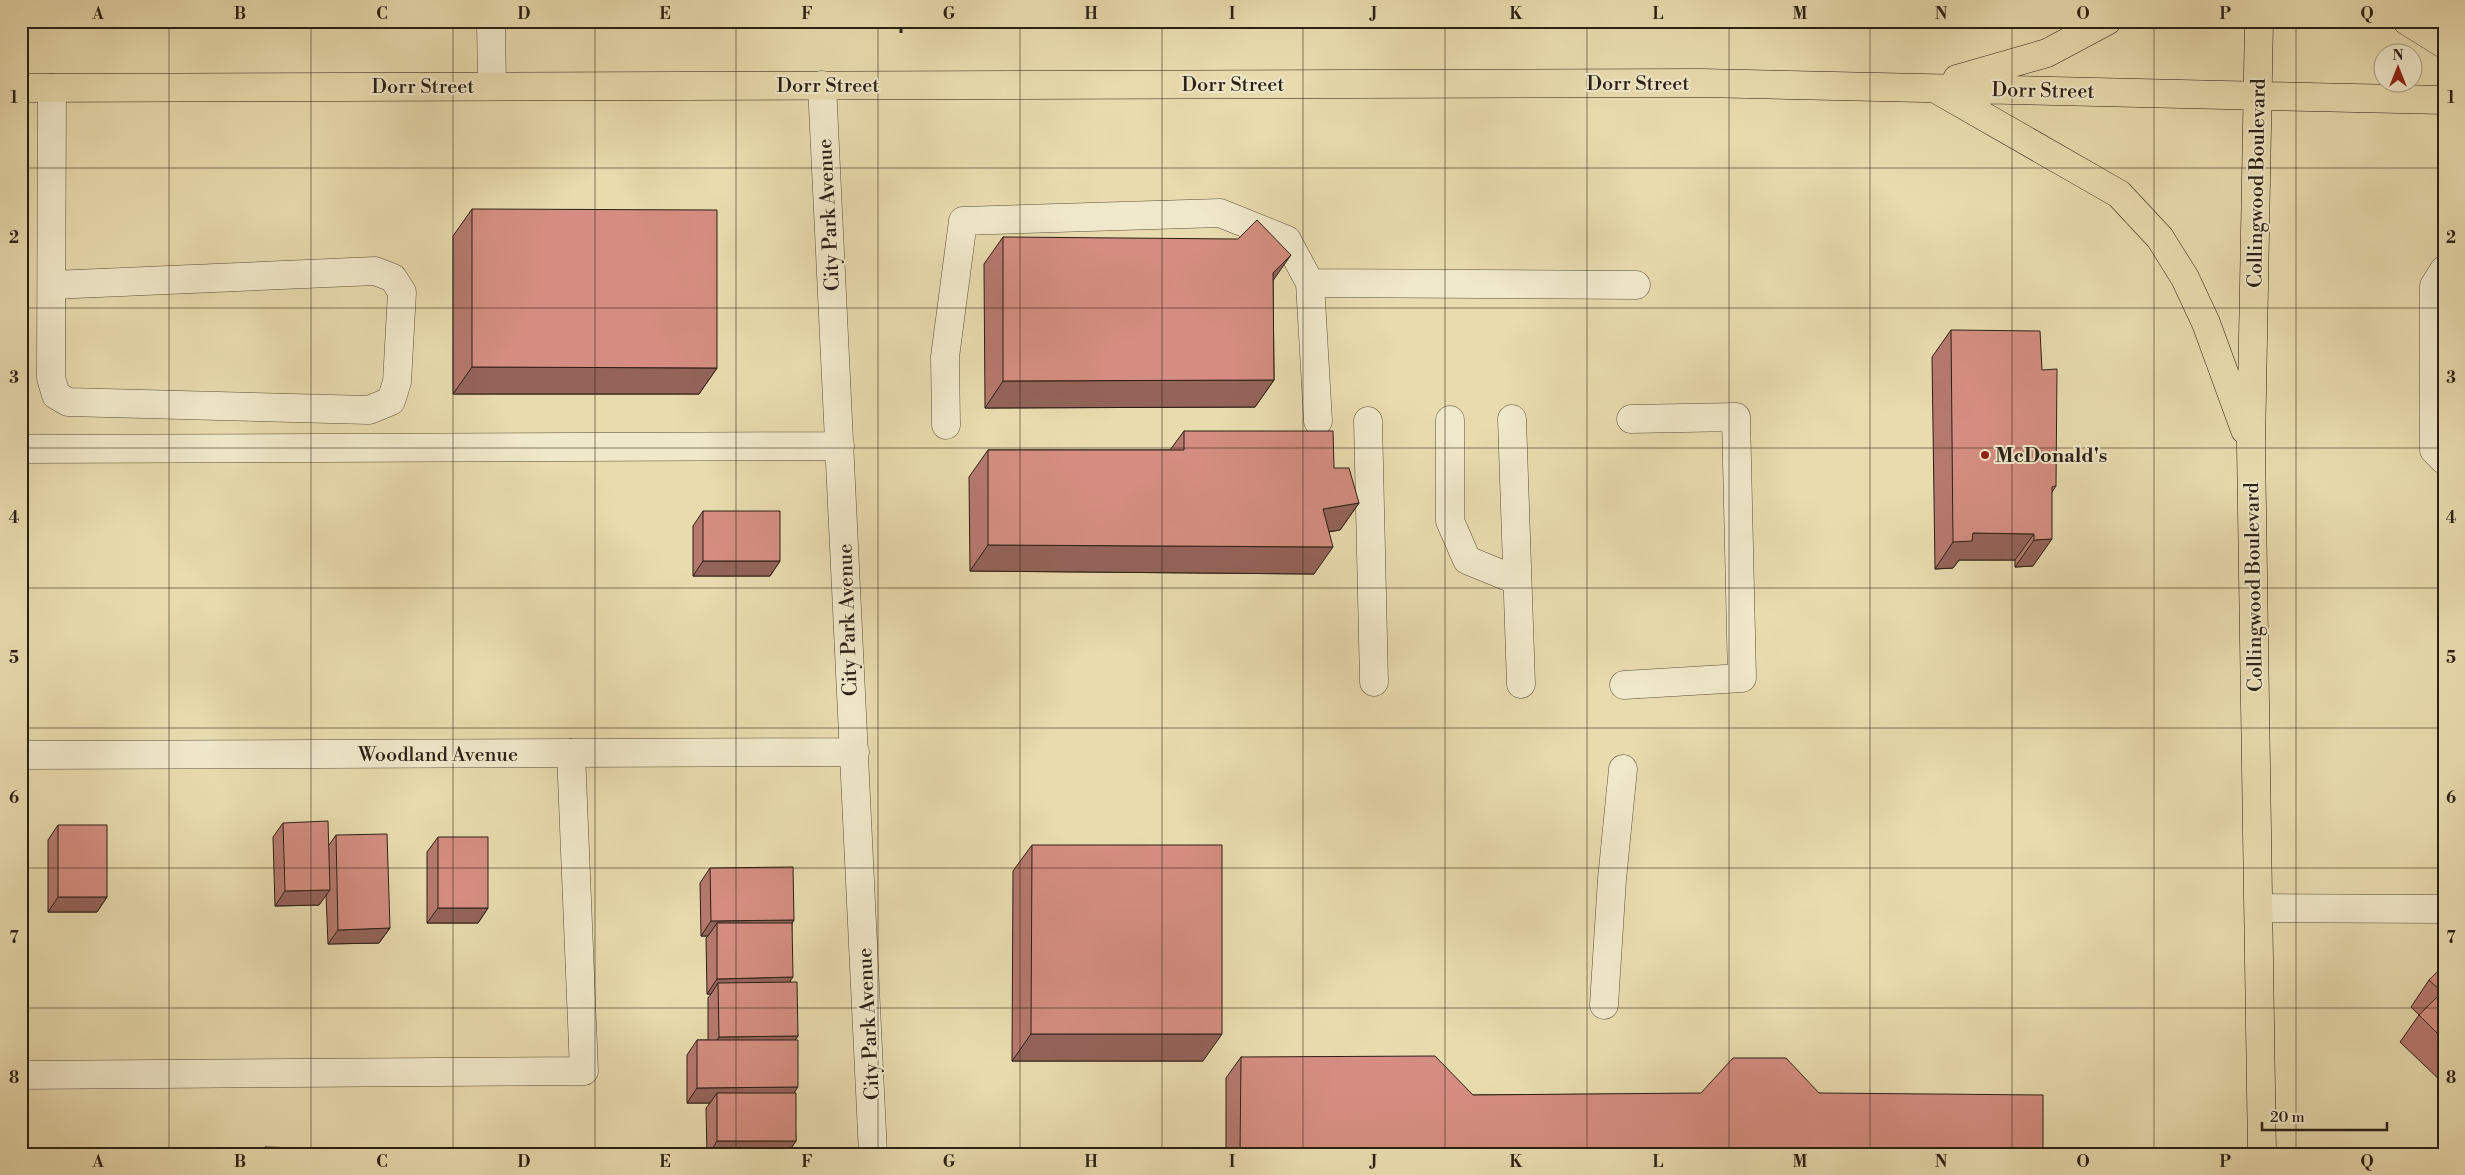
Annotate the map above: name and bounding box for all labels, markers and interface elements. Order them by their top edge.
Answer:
text: A [91,4,104,24]
text: B [234,4,246,24]
text: C [376,4,388,24]
text: D [518,4,531,24]
text: E [659,4,671,24]
text: F [801,4,813,24]
text: G [943,4,956,24]
text: H [1084,4,1098,24]
text: I [1229,4,1235,24]
text: J [1369,4,1377,24]
text: K [1510,4,1524,24]
text: L [1653,4,1664,24]
text: M [1793,4,1808,24]
text: N [1935,4,1948,24]
text: O [2076,4,2090,24]
text: P [2219,4,2231,24]
text: Q [2360,4,2374,24]
north arrow [2372,42,2422,92]
text: N [2392,47,2404,65]
street label: Dorr Street [1587,72,1689,97]
street label: Dorr Street [1182,73,1284,98]
street label: Dorr Street [777,74,879,99]
street label: Dorr Street [372,75,474,100]
street label: Collingwood Boulevard [2243,77,2272,288]
street label: Dorr Street [1991,78,2095,105]
text: 1 [10,88,18,108]
text: 1 [2447,88,2455,108]
street label: City Park Avenue [813,138,846,292]
text: 2 [9,228,19,248]
text: 2 [2446,228,2456,248]
text: 3 [9,368,19,388]
text: 3 [2446,368,2456,388]
place label: McDonald's [1995,444,2107,469]
marker: McDonald's [1979,449,1991,461]
street label: Collingwood Boulevard [2240,481,2269,692]
text: 4 [9,508,20,528]
text: 4 [2446,508,2457,528]
street label: City Park Avenue [833,543,864,697]
text: 5 [9,648,19,668]
text: 5 [2446,648,2456,668]
street label: Woodland Avenue [357,743,518,768]
text: 6 [9,788,19,808]
text: 6 [2446,788,2456,808]
text: 7 [9,928,19,948]
text: 7 [2446,928,2456,948]
street label: City Park Avenue [853,947,886,1101]
text: 8 [9,1068,19,1088]
text: 8 [2446,1068,2456,1088]
scale bar [2262,1100,2388,1132]
text: 20 m [2270,1108,2305,1127]
text: A [91,1152,104,1172]
text: B [234,1152,246,1172]
text: C [376,1152,388,1172]
text: D [518,1152,531,1172]
text: E [659,1152,671,1172]
text: F [801,1152,813,1172]
text: G [943,1152,956,1172]
text: H [1084,1152,1098,1172]
text: I [1229,1152,1235,1172]
text: J [1369,1152,1377,1172]
text: K [1510,1152,1524,1172]
text: L [1653,1152,1664,1172]
text: M [1793,1152,1808,1172]
text: N [1935,1152,1948,1172]
text: O [2076,1152,2090,1172]
text: P [2219,1152,2231,1172]
text: Q [2360,1152,2374,1172]

